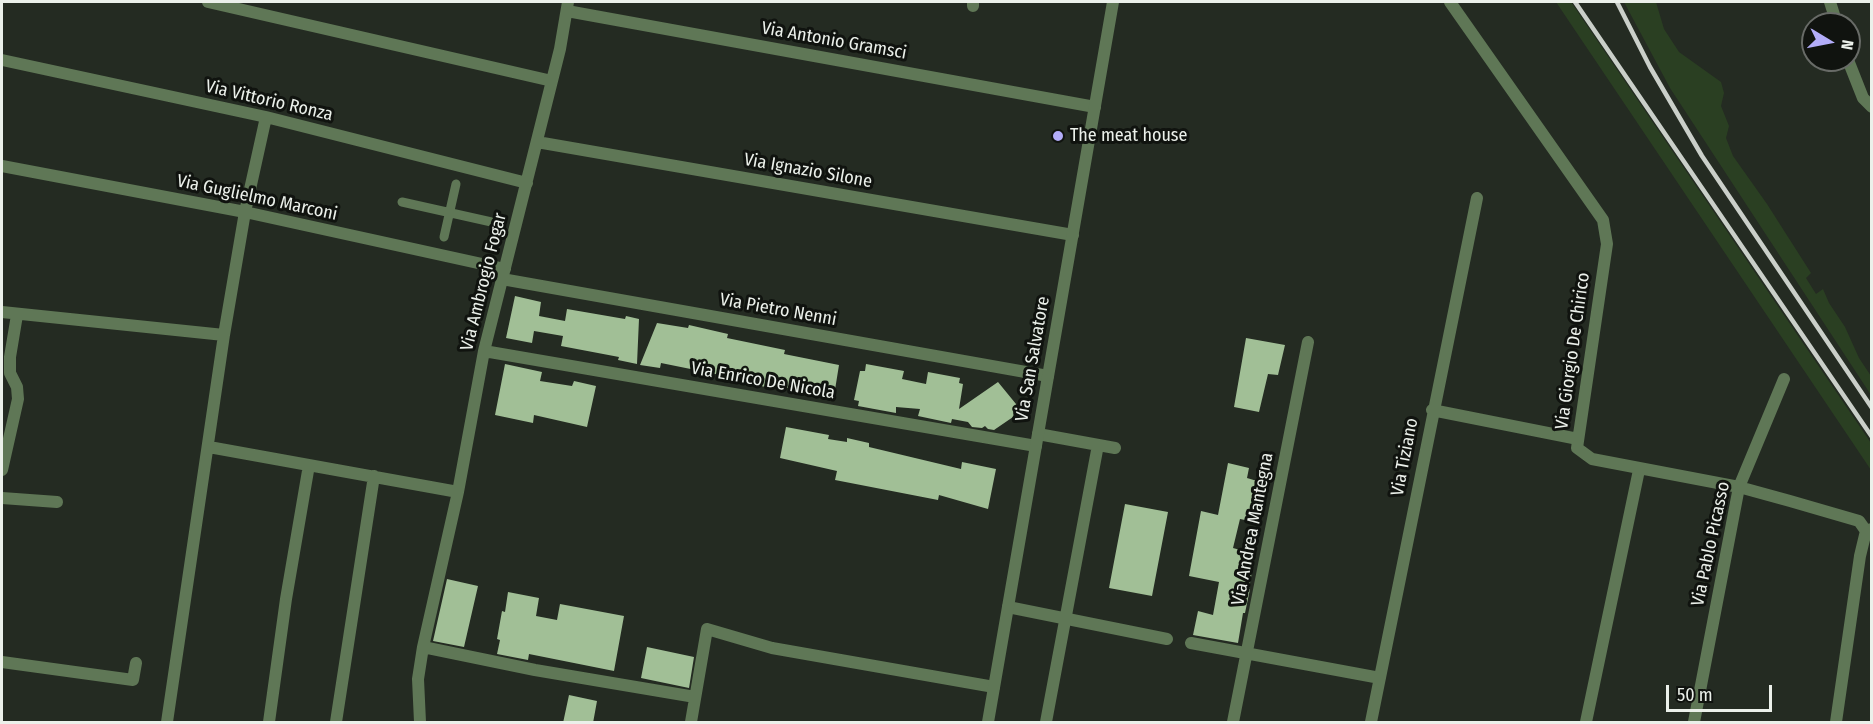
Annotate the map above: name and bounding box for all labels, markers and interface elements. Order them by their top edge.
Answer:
north arrow [1801,12,1861,72]
street label: Via Antonio Gramsci [760,18,908,64]
text: N [1837,38,1857,51]
street label: Via Vittorio Ronza [203,76,335,126]
place label: The meat house [1070,125,1187,147]
marker: The meat house [1051,129,1065,143]
street label: Via Ignazio Silone [742,149,874,193]
street label: Via Guglielmo Marconi [175,170,339,226]
street label: Via Ambrogio Fogar [456,211,512,353]
street label: Via Giorgio De Chirico [1551,271,1595,431]
street label: Via Pietro Nenni [718,289,838,331]
street label: Via San Salvatore [1011,295,1055,423]
street label: Via Enrico De Nicola [689,358,837,404]
street label: Via Tiziano [1387,416,1423,498]
street label: Via Andrea Mantegna [1228,451,1278,607]
street label: Via Pablo Picasso [1687,480,1735,608]
scale bar [1669,673,1776,711]
text: 50 m [1677,684,1713,706]

